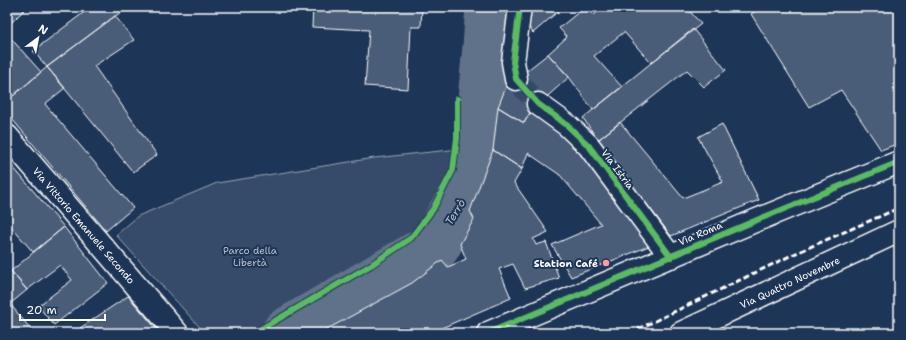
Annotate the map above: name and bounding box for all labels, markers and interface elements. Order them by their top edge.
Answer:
north arrow [18,18,58,58]
text: N [35,21,51,39]
street label: Via Istria [598,147,637,192]
street label: Via Vittorio Emanuele Secondo [30,165,138,287]
water label: Terrò [442,196,469,228]
street label: Via Roma [676,218,725,249]
park label: Parco della Libertà [223,244,278,269]
street label: Via Quattro Novembre [738,254,842,312]
place label: Station Café [534,257,598,270]
marker: Station Café [601,258,611,268]
scale bar [20,296,105,322]
text: 20 m [26,302,57,318]

